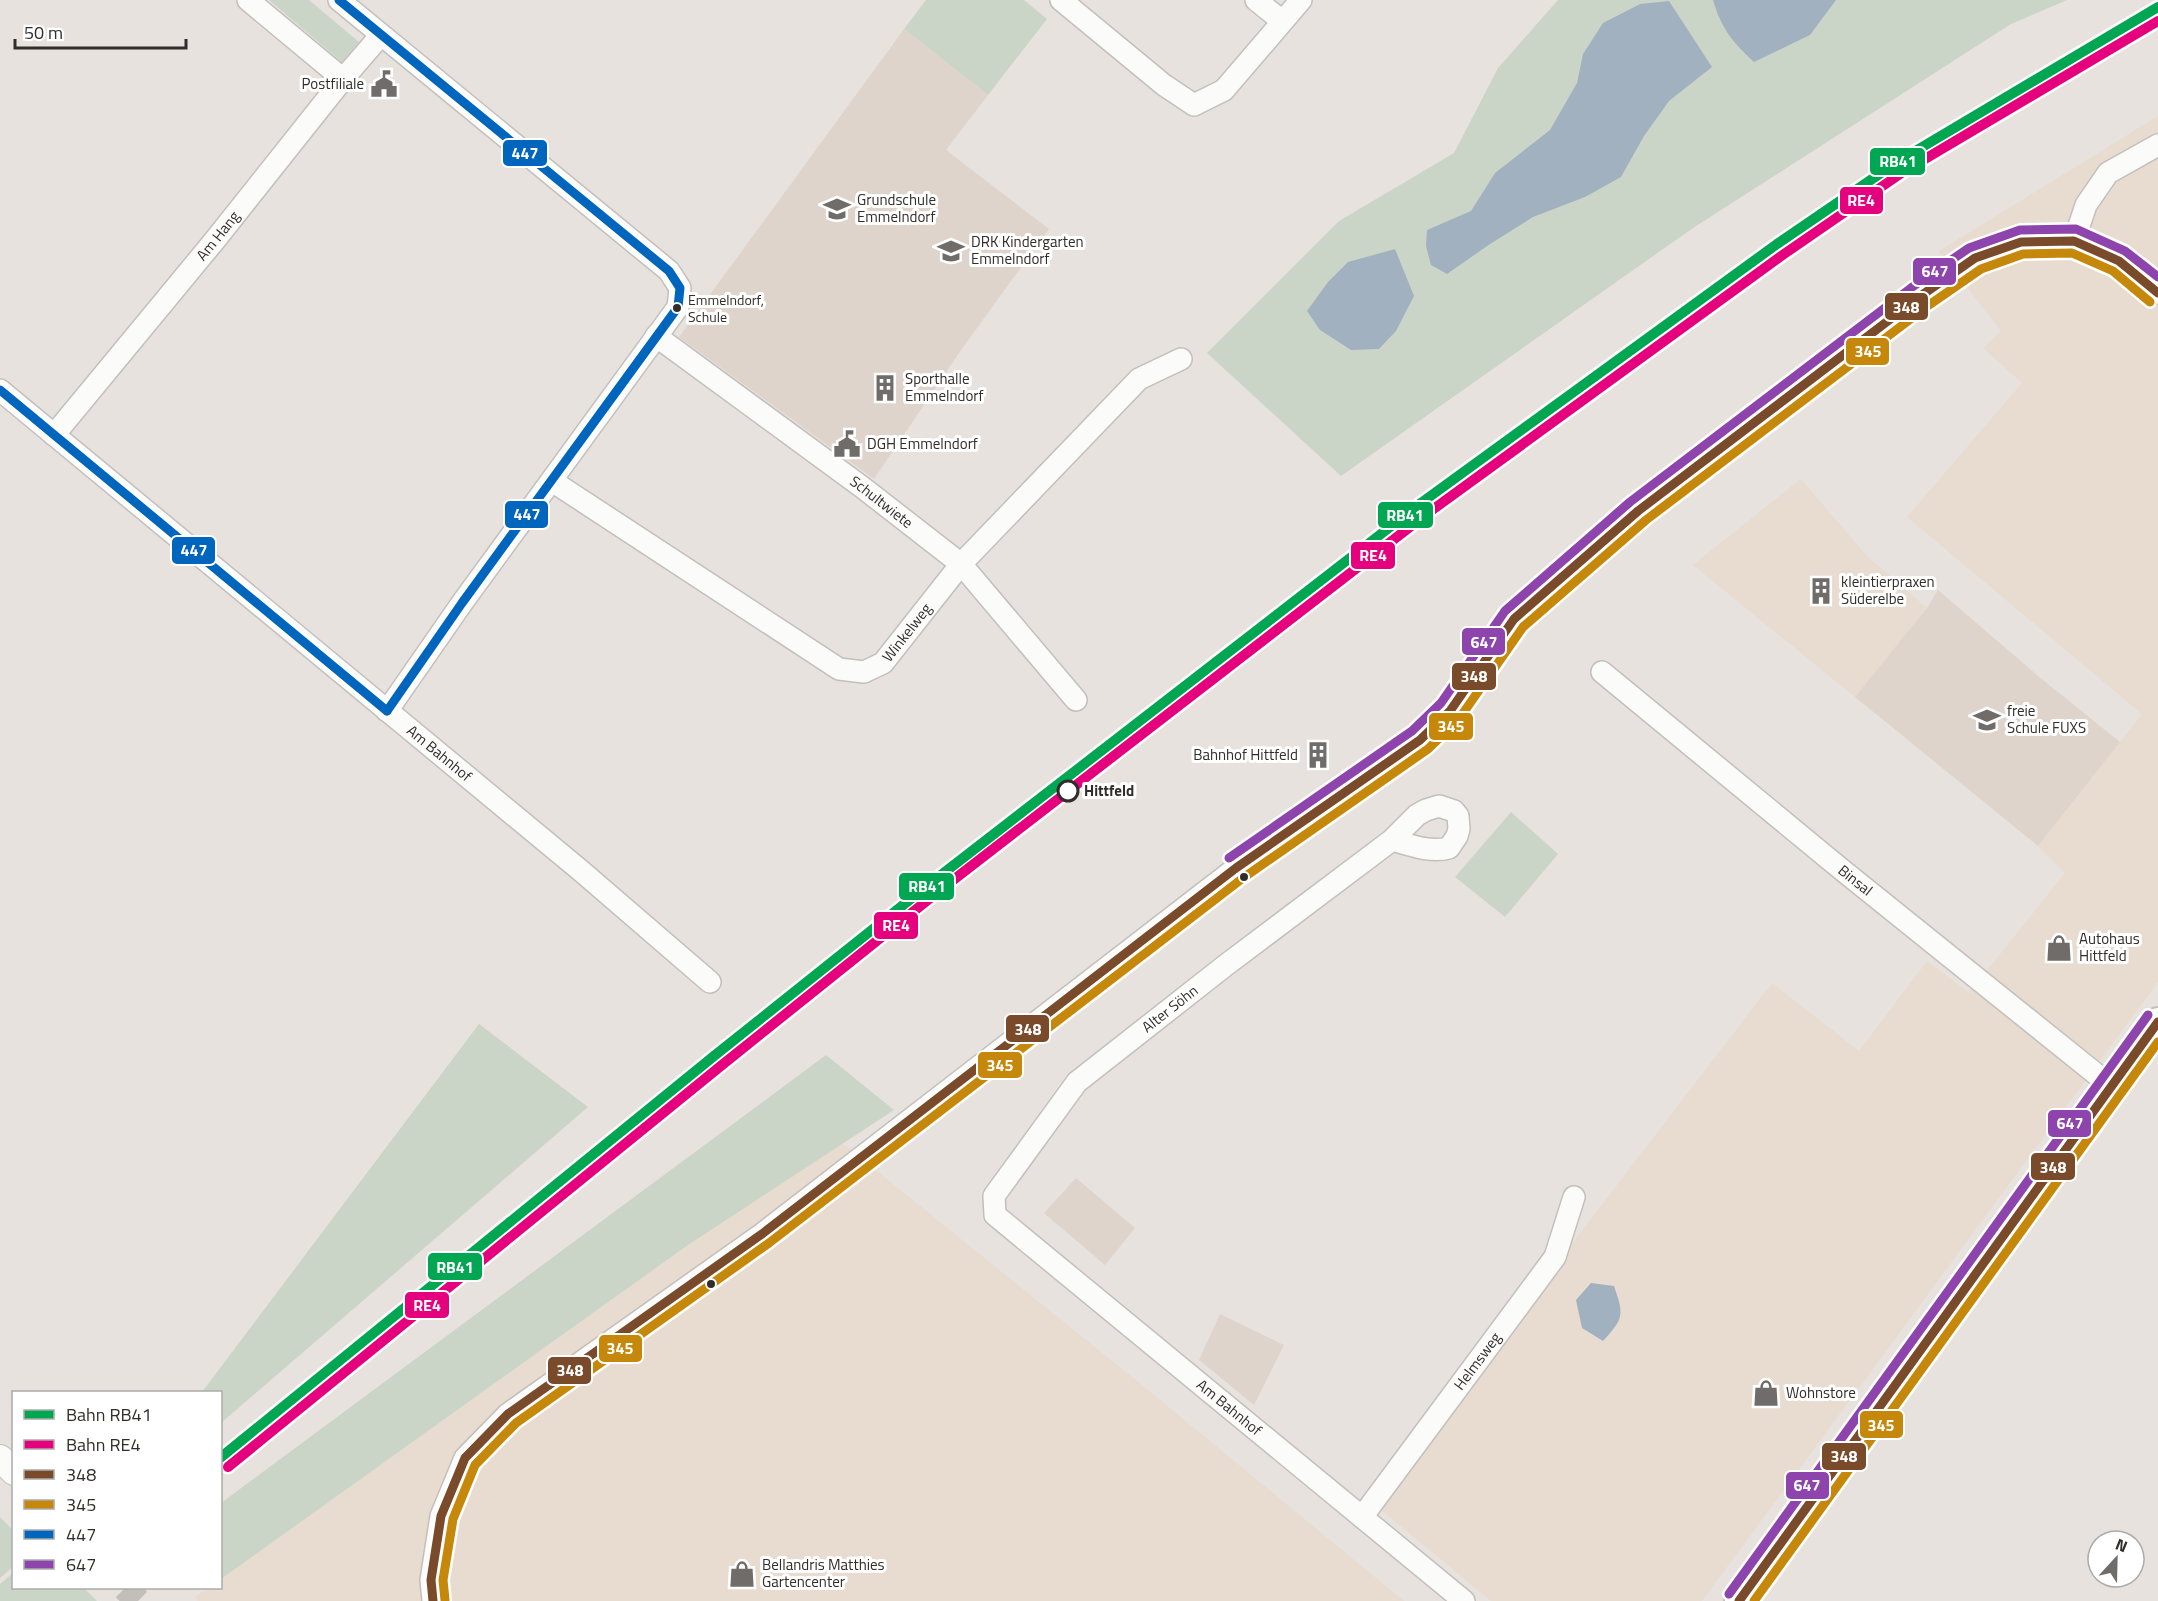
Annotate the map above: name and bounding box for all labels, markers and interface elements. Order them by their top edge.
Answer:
scale bar [15,12,186,50]
text: 50 m [24,19,63,46]
public building icon: Postfiliale [369,69,399,99]
place label: Postfiliale [301,72,364,95]
line badge: 447 [502,139,548,167]
text: 447 [512,141,538,165]
line badge: RB41 [1869,147,1926,176]
text: RB41 [1879,149,1917,173]
line badge: RE4 [1839,186,1884,215]
place label: Grundschule Emmelndorf [857,188,936,228]
text: RE4 [1847,188,1875,212]
school or university icon: Grundschule Emmelndorf [822,194,852,224]
street label: Am Hang [190,206,245,266]
place label: DRK Kindergarten Emmelndorf [971,230,1084,270]
school or university icon: DRK Kindergarten Emmelndorf [936,236,966,266]
line badge: 647 [1912,257,1957,286]
text: 647 [1922,259,1948,283]
place label: Emmelndorf, Schule [688,289,764,327]
line badge: 348 [1884,292,1929,321]
text: 348 [1893,295,1919,319]
marker: Emmelndorf, Schule [671,302,683,314]
line badge: 345 [1845,337,1890,366]
text: 345 [1855,339,1881,363]
place label: Sporthalle Emmelndorf [905,367,984,407]
building icon: Sporthalle Emmelndorf [870,373,900,403]
public building icon: DGH Emmelndorf [832,429,862,459]
place label: DGH Emmelndorf [867,432,978,455]
street label: Schultwiete [845,470,918,534]
line badge: 447 [504,500,549,529]
line badge: RB41 [1377,501,1434,529]
text: 447 [514,502,540,526]
text: RB41 [1386,503,1424,527]
line badge: 447 [171,536,216,565]
text: 447 [181,538,207,562]
line badge: RE4 [1350,541,1396,570]
text: RE4 [1359,543,1387,567]
place label: kleintierpraxen Süderelbe [1841,570,1935,610]
building icon: kleintierpraxen Süderelbe [1806,576,1836,606]
street label: Winkelweg [876,598,937,667]
line badge: 647 [1461,627,1506,656]
text: 647 [1471,630,1497,654]
line badge: 348 [1451,662,1497,691]
text: 348 [1461,664,1487,688]
place label: freie Schule FUXS [2007,699,2086,739]
school or university icon: freie Schule FUXS [1972,705,2002,735]
line badge: 345 [1428,712,1474,741]
text: 345 [1438,714,1464,738]
street label: Am Bahnhof [402,719,477,787]
building icon: Bahnhof Hittfeld [1303,740,1333,770]
place label: Bahnhof Hittfeld [1193,743,1298,766]
place label: Hittfeld [1084,779,1134,802]
marker: Hittfeld [1057,780,1079,802]
street label: Binsal [1833,859,1878,901]
unlabelled marker [1238,871,1250,883]
line badge: RB41 [898,872,955,901]
text: RB41 [908,874,946,898]
line badge: RE4 [873,911,919,940]
text: RE4 [882,913,910,937]
place label: Autohaus Hittfeld [2079,927,2140,967]
shop icon: Autohaus Hittfeld [2044,933,2074,963]
street label: Alter Söhn [1137,979,1203,1038]
line badge: 348 [1005,1014,1050,1043]
text: 348 [1015,1017,1041,1041]
line badge: 345 [977,1051,1023,1079]
text: 345 [987,1053,1013,1077]
line badge: 647 [2047,1109,2092,1138]
text: 647 [2057,1111,2083,1135]
line badge: 348 [2030,1152,2076,1181]
text: 348 [2040,1155,2066,1179]
line badge: RB41 [427,1252,483,1281]
text: RB41 [436,1255,474,1279]
unlabelled marker [705,1278,717,1290]
line badge: RE4 [404,1291,450,1319]
text: RE4 [413,1293,441,1317]
street label: Helmsweg [1448,1327,1507,1395]
line badge: 345 [598,1334,643,1363]
text: 345 [607,1336,633,1360]
line badge: 348 [547,1356,592,1385]
text: 348 [557,1358,583,1382]
street label: Am Bahnhof [1192,1373,1267,1441]
shop icon: Wohnstore [1751,1378,1781,1408]
place label: Wohnstore [1786,1381,1856,1404]
legend [12,1391,222,1589]
text: Bahn RB41 [66,1401,152,1428]
line badge: 345 [1859,1410,1904,1439]
text: 345 [1868,1413,1894,1437]
text: Bahn RE4 [66,1431,141,1458]
line badge: 348 [1821,1442,1867,1471]
text: 348 [1831,1444,1857,1468]
text: 348 [66,1461,96,1488]
line badge: 647 [1785,1471,1830,1500]
text: 647 [1794,1473,1820,1497]
text: 345 [66,1491,96,1518]
text: 447 [66,1521,96,1548]
north arrow [2086,1529,2146,1589]
text: N [2112,1532,2131,1558]
text: 647 [66,1551,96,1578]
place label: Bellandris Matthies Gartencenter [762,1553,885,1593]
shop icon: Bellandris Matthies Gartencenter [727,1559,757,1589]

